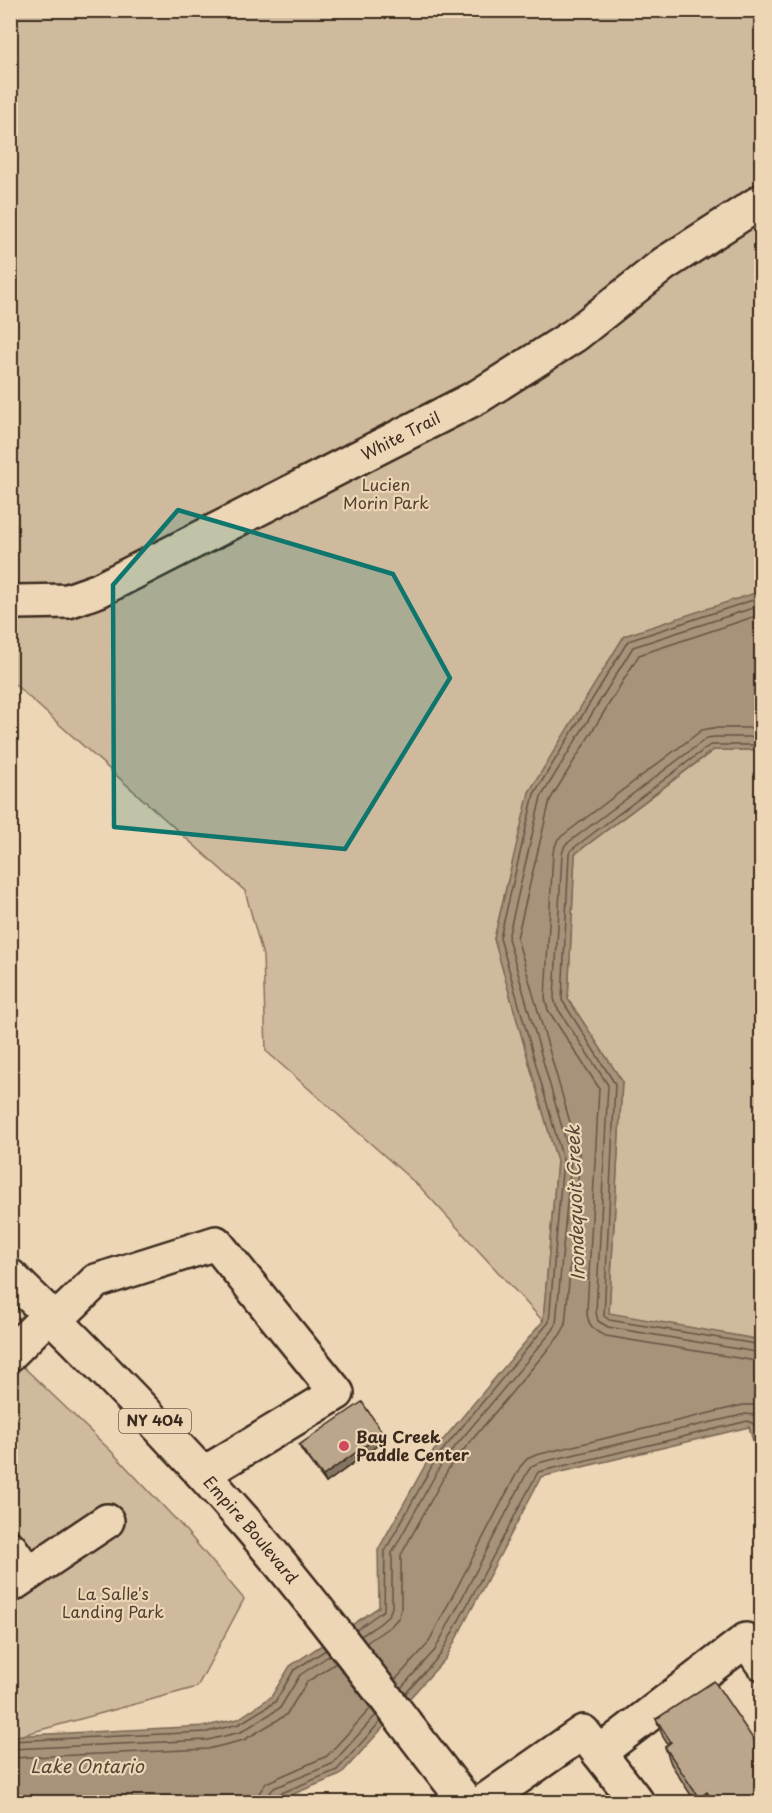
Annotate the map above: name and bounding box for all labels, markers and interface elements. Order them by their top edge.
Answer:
street label: White Trail [357,405,444,465]
park label: Lucien Morin Park [343,472,429,514]
water label: Irondequoit Creek [558,1124,591,1281]
road number: NY 404 [119,1409,191,1433]
place label: Bay Creek Paddle Center [356,1424,470,1466]
marker: Bay Creek Paddle Center [337,1439,351,1453]
street label: Empire Boulevard [199,1470,305,1588]
park label: La Salle's Landing Park [62,1581,164,1623]
water label: Lake Ontario [30,1752,145,1779]

